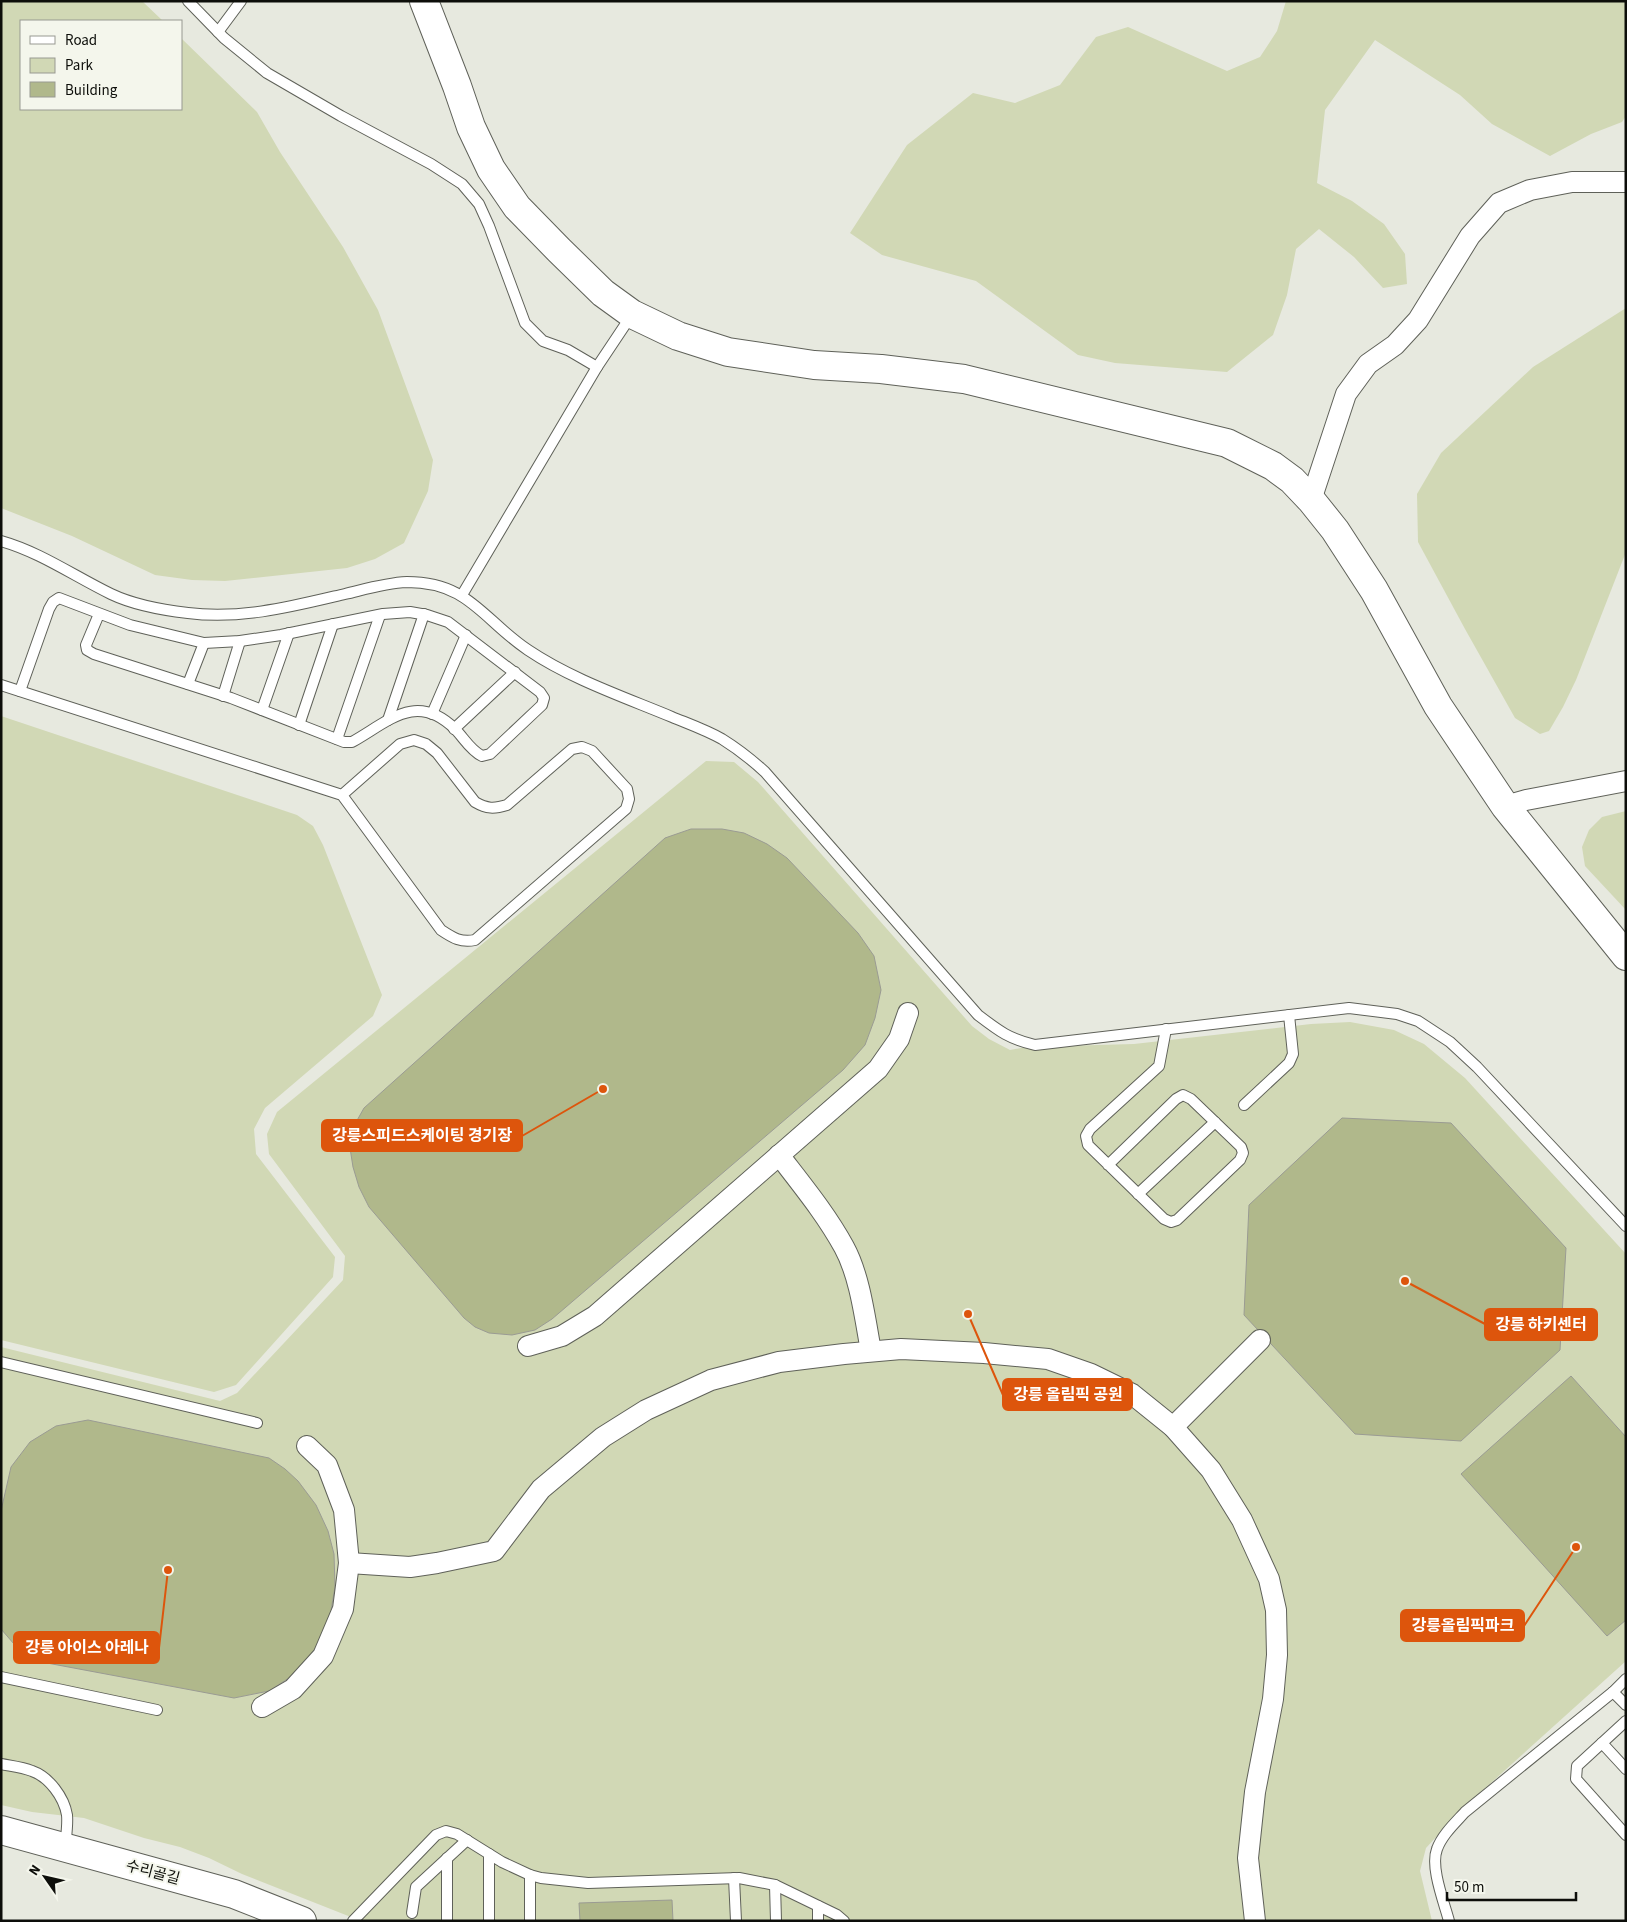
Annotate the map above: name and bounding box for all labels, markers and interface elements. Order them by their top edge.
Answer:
legend [20,20,182,110]
text: Road [65,30,97,51]
text: Park [65,55,94,76]
text: Building [65,80,118,101]
callout: 강릉스피드스케이팅 경기장 [322,1120,522,1151]
text: 강릉스피드스케이팅 경기장 [332,1125,512,1147]
callout: 강릉 하키센터 [1485,1309,1597,1340]
text: 강릉 하키센터 [1495,1314,1587,1336]
callout: 강릉 올림픽 공원 [1003,1379,1132,1410]
text: 강릉 올림픽 공원 [1013,1384,1123,1406]
callout: 강릉올림픽파크 [1401,1610,1524,1641]
text: 강릉올림픽파크 [1411,1615,1515,1637]
callout: 강릉 아이스 아레나 [14,1632,159,1663]
text: 강릉 아이스 아레나 [25,1637,149,1659]
north arrow [20,1852,70,1902]
street label: 수리골길 [123,1855,182,1890]
text: N [24,1861,46,1880]
scale bar [1447,1870,1576,1902]
text: 50 m [1454,1877,1484,1898]

